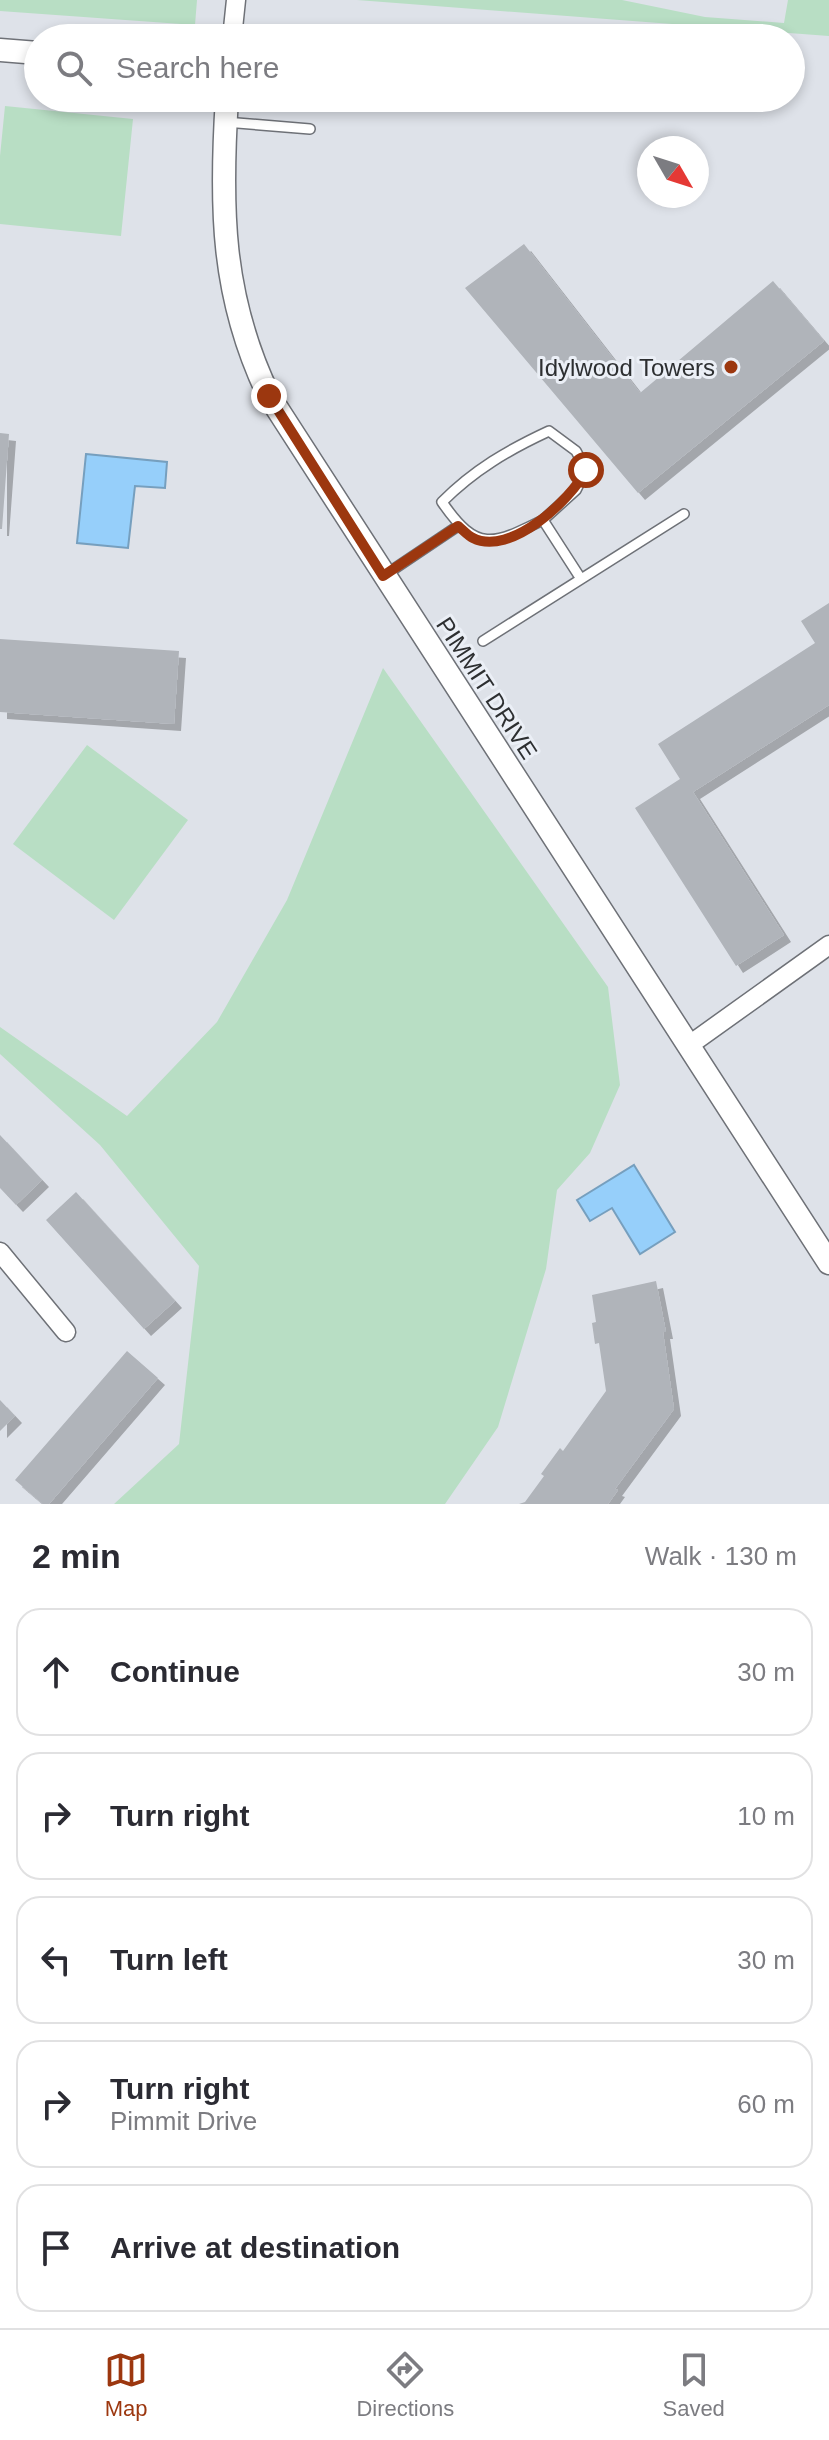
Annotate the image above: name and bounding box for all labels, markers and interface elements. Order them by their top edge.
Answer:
search box [24,24,805,112]
icon: search [52,46,96,90]
text: Search here [116,51,279,84]
north arrow [637,136,709,208]
place label: Idylwood Towers [538,354,715,381]
marker: Idylwood Towers [722,358,740,376]
route end [251,378,287,414]
route start [568,452,604,488]
street label: PIMMIT DRIVE [431,612,543,764]
text: 2 min [32,1537,121,1575]
text: Walk · 130 m [645,1541,797,1571]
icon: ahead [34,1650,78,1694]
text: Continue [110,1655,240,1688]
text: 30 m [737,1657,795,1687]
icon: right [34,1794,78,1838]
text: Turn right [110,1799,249,1832]
text: 10 m [737,1801,795,1831]
icon: left [34,1938,78,1982]
text: Turn left [110,1943,228,1976]
text: 30 m [737,1945,795,1975]
text: Turn right [110,2072,249,2105]
icon: right [34,2082,78,2126]
text: 60 m [737,2089,795,2119]
text: Pimmit Drive [110,2106,257,2136]
icon: arrive [34,2226,78,2270]
text: Arrive at destination [110,2231,400,2264]
tab: Map [104,2348,148,2422]
tab: Directions [356,2348,454,2422]
tab: Saved [662,2348,725,2422]

